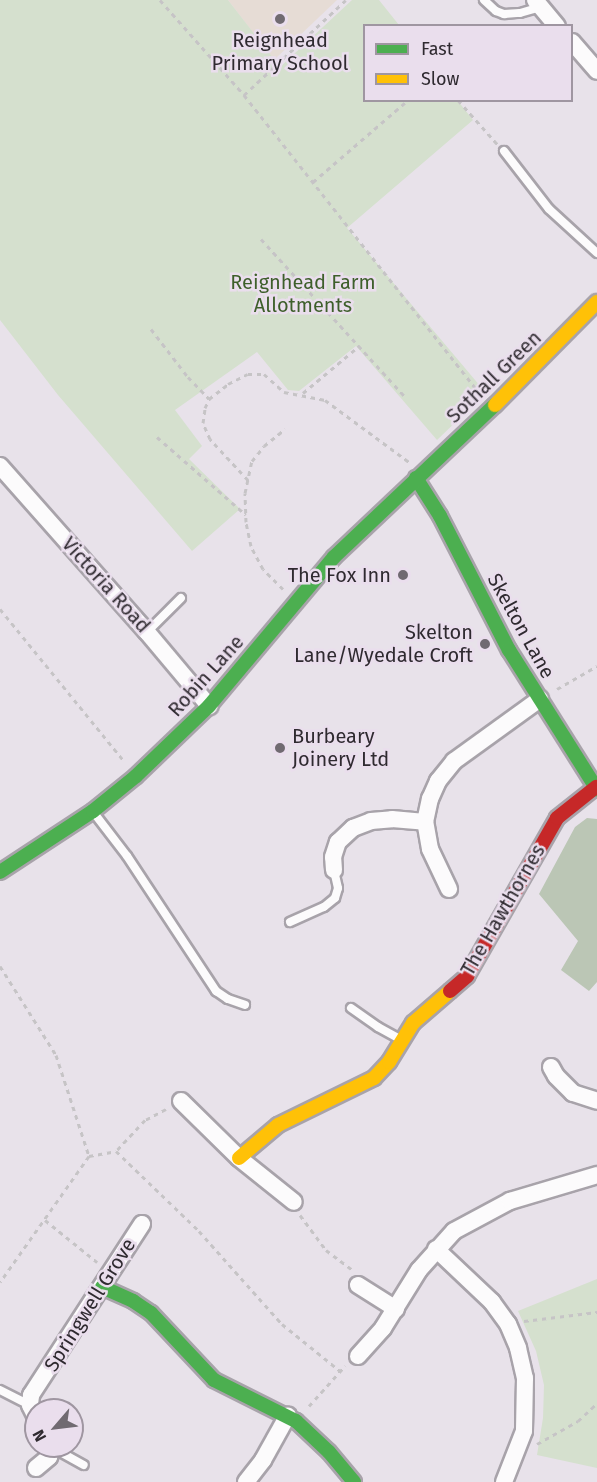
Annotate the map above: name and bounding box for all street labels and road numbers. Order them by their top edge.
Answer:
street label: Sothall Green [442,326,546,428]
street label: Victoria Road [57,532,155,638]
street label: Skelton Lane [482,569,560,683]
street label: Robin Lane [163,630,249,722]
street label: The Hawthornes [456,840,550,980]
street label: Springwell Grove [39,1234,141,1376]

